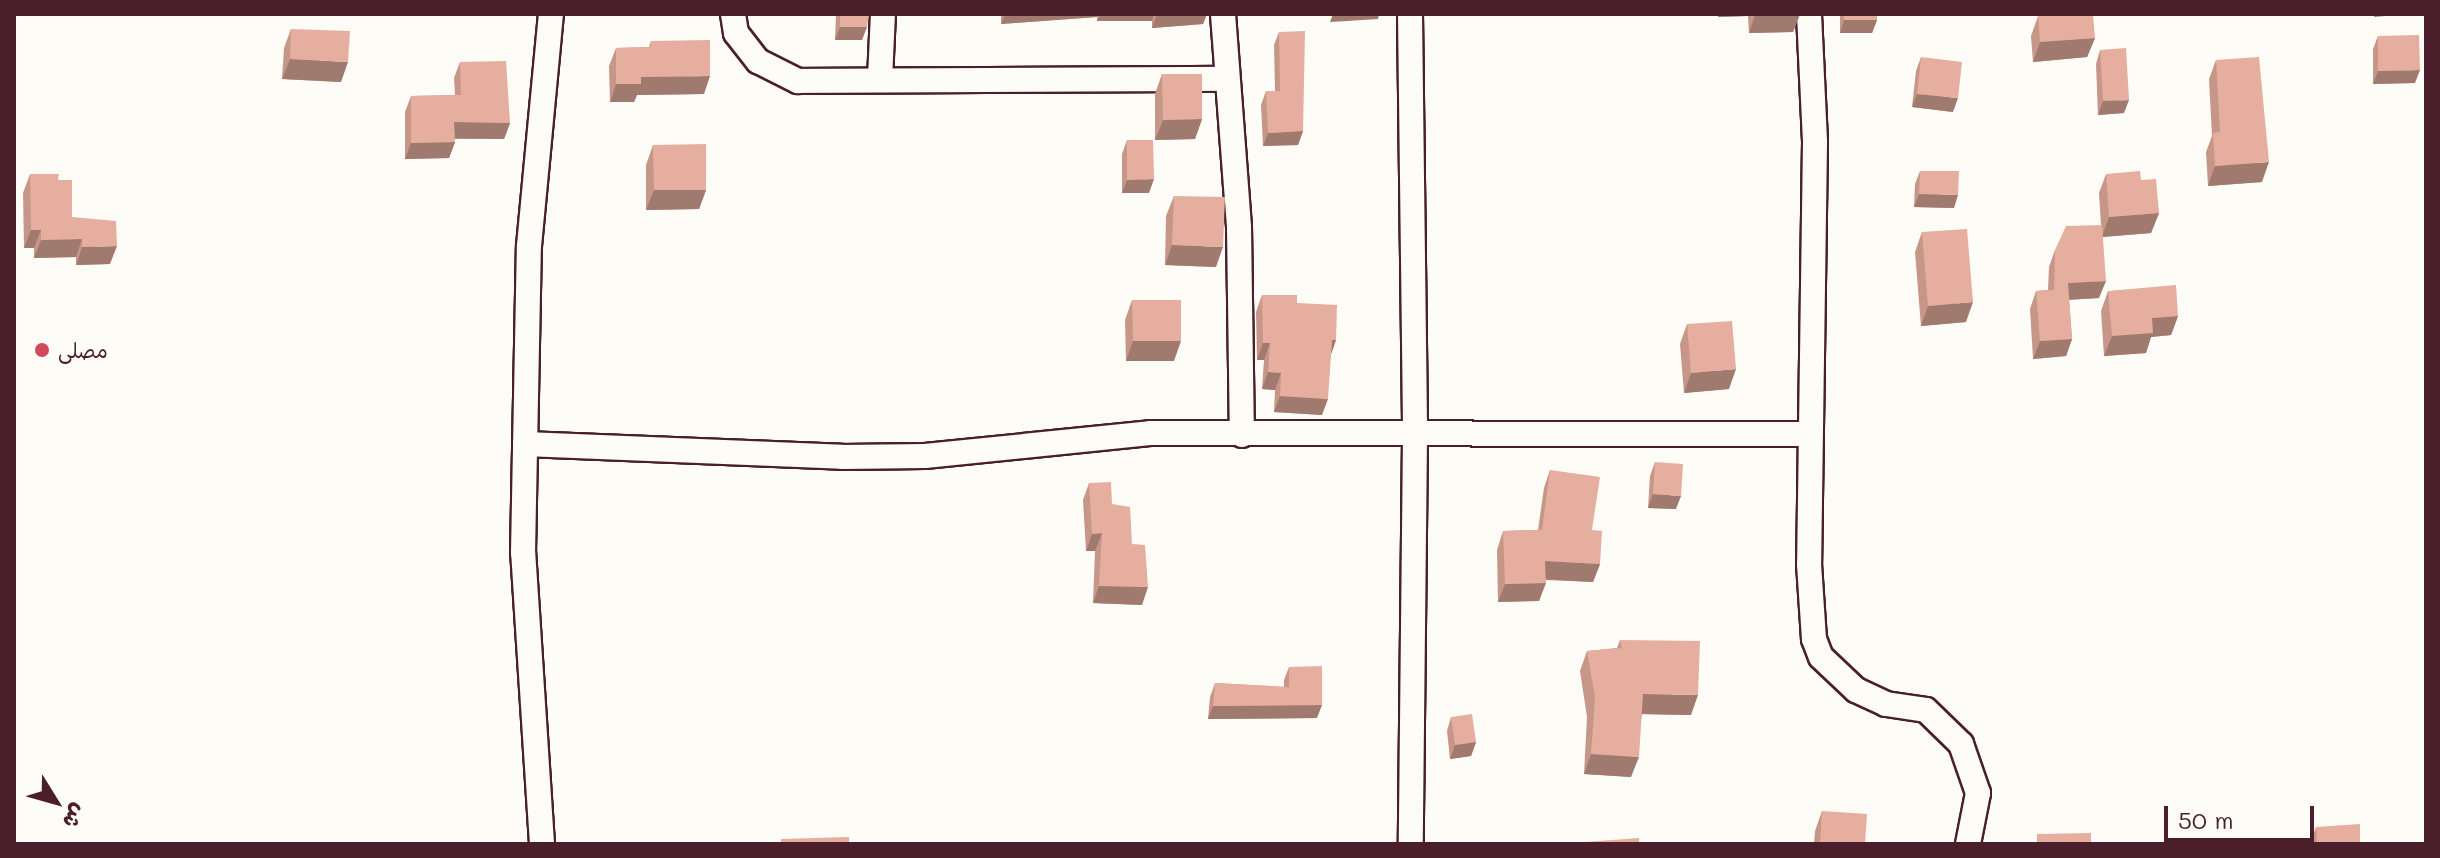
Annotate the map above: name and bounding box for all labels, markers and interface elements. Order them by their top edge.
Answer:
place label: مصلى [58,338,108,362]
marker: مصلى [33,341,51,359]
north arrow [16,762,96,842]
scale bar [2168,790,2318,840]
text: ش [57,798,94,835]
text: 50 m [2178,804,2234,835]

